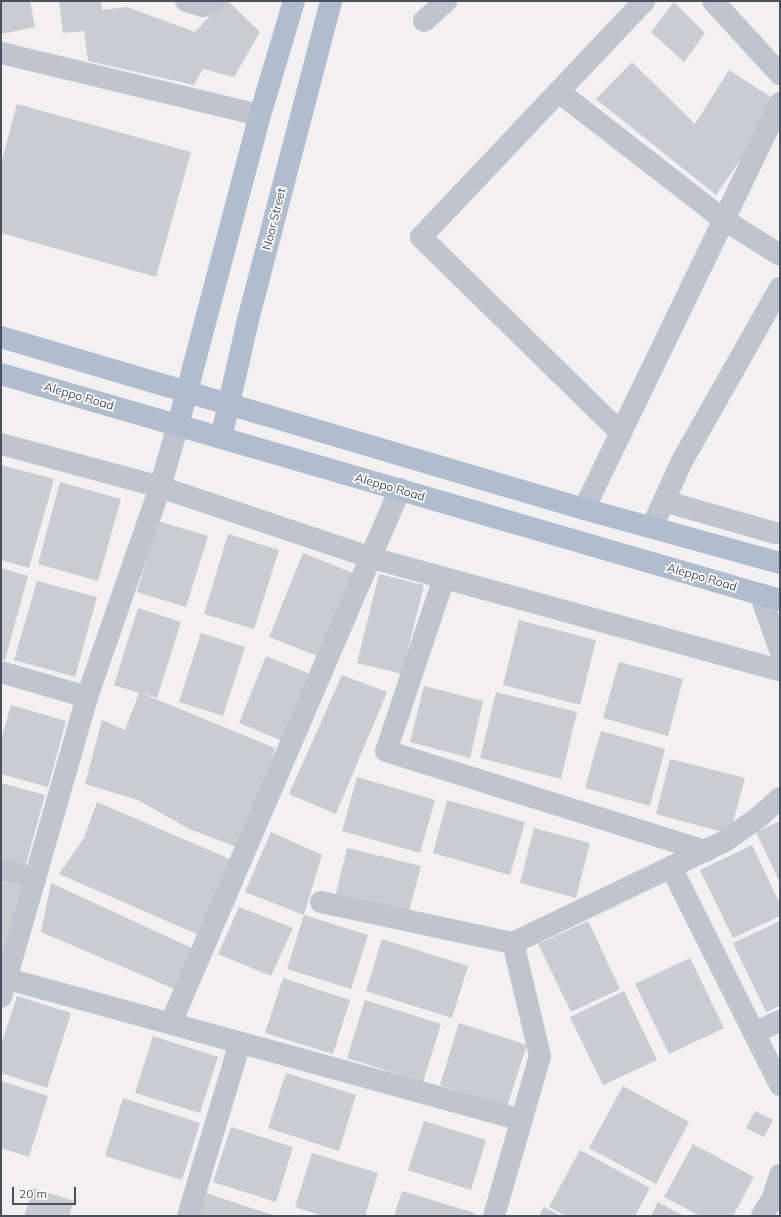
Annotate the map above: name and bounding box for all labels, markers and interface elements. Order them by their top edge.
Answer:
street label: Noor Street [259,187,289,251]
street label: Aleppo Road [42,379,116,413]
street label: Aleppo Road [353,470,427,504]
street label: Aleppo Road [665,560,739,594]
scale bar [14,1179,78,1205]
text: 20 m [19,1186,47,1201]

